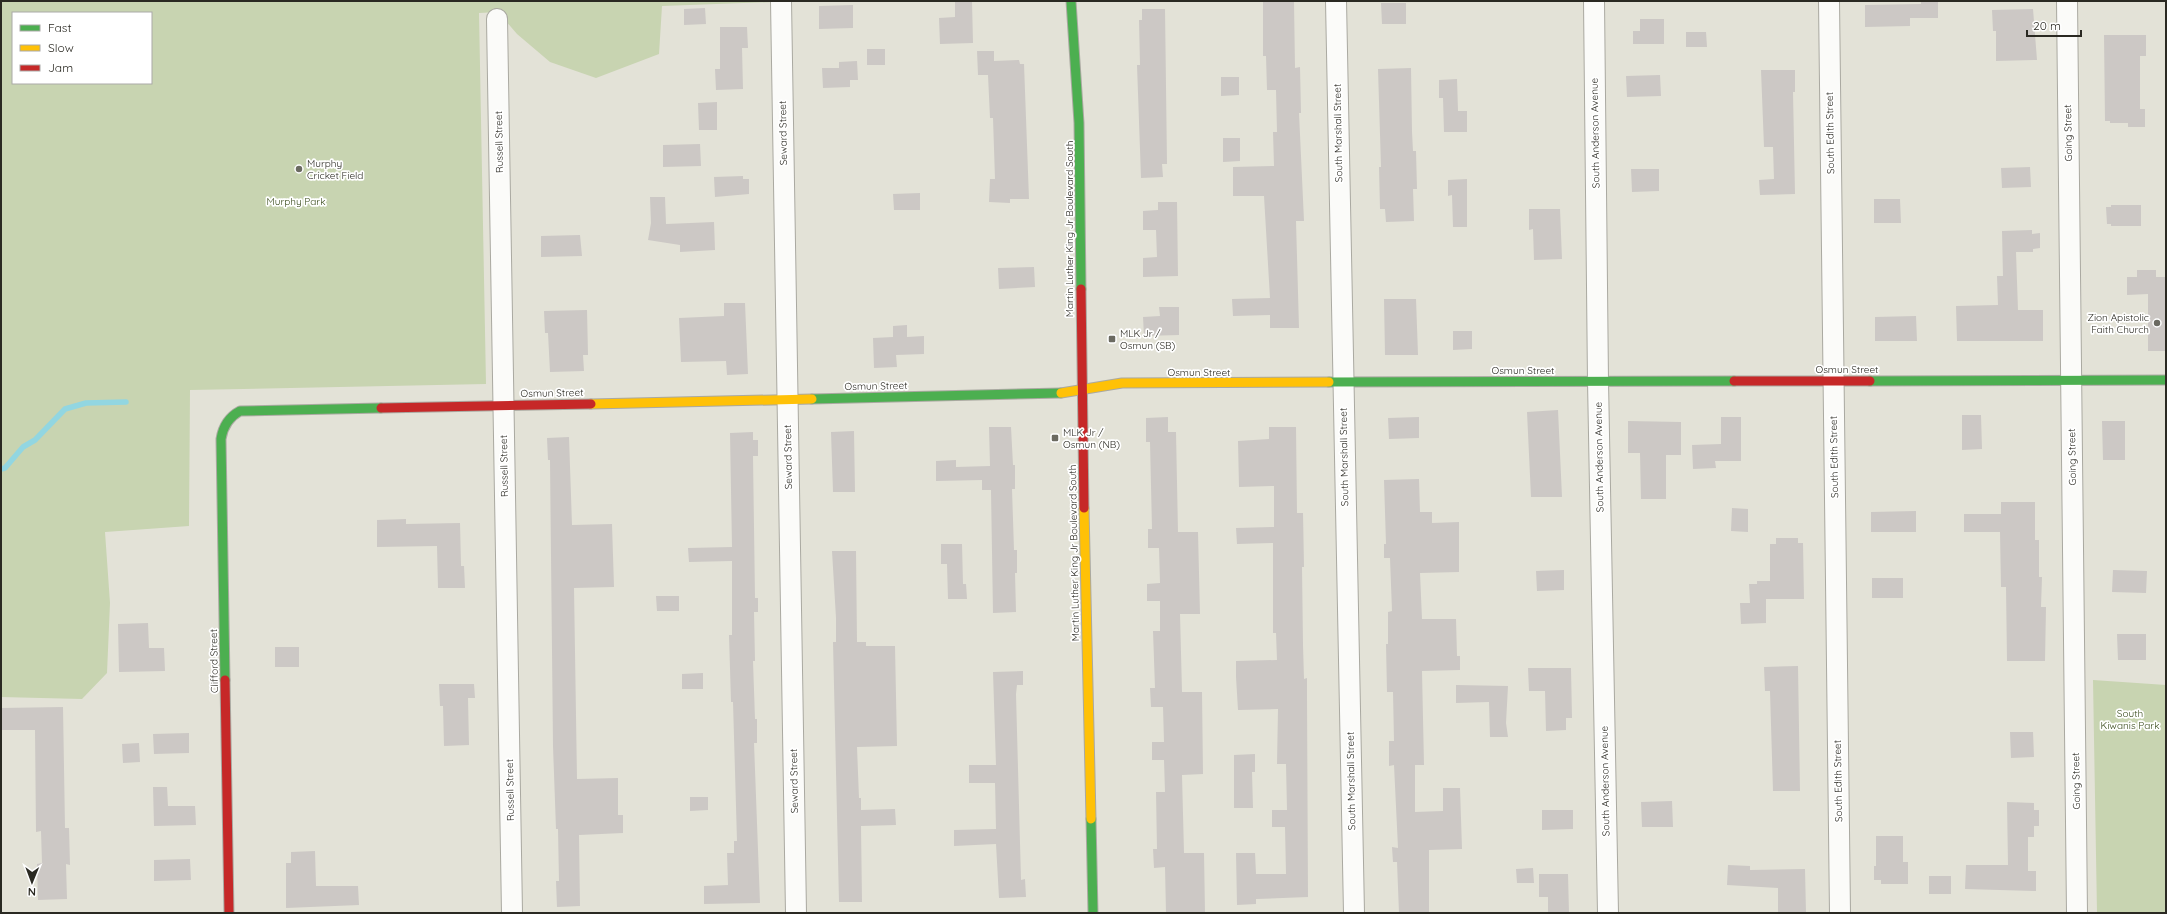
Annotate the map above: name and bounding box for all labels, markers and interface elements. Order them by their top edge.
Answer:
legend [12,12,152,84]
scale bar [2027,12,2081,38]
text: 20 m [2033,18,2061,33]
text: Fast [48,20,72,35]
text: Slow [48,40,74,55]
text: Jam [48,60,73,75]
street label: South Anderson Avenue [1588,77,1602,188]
street label: South Marshall Street [1331,83,1345,182]
street label: South Edith Street [1823,91,1837,174]
street label: Seward Street [776,100,790,165]
street label: Going Street [2061,104,2075,162]
street label: Russell Street [492,110,506,173]
street label: Martin Luther King Jr Boulevard South [1063,141,1076,317]
place label: Murphy Cricket Field [307,157,363,182]
marker: Murphy Cricket Field [294,164,304,174]
park label: Murphy Park [266,195,326,208]
place label: Zion Apistolic Faith Church [2088,311,2149,336]
marker: Zion Apistolic Faith Church [2152,318,2162,328]
place label: MLK Jr / Osmun (SB) [1120,327,1176,352]
marker: MLK Jr / Osmun (SB) [1107,334,1117,344]
street label: Osmun Street [1816,363,1879,376]
street label: Osmun Street [1492,364,1555,377]
street label: Osmun Street [1168,366,1231,379]
street label: Osmun Street [844,379,908,393]
street label: Osmun Street [520,386,584,400]
street label: South Anderson Avenue [1592,401,1606,512]
street label: South Marshall Street [1337,407,1351,506]
street label: South Edith Street [1827,415,1841,498]
street label: Seward Street [781,424,795,489]
place label: MLK Jr / Osmun (NB) [1063,426,1120,451]
street label: Going Street [2065,428,2079,486]
marker: MLK Jr / Osmun (NB) [1050,433,1060,443]
street label: Russell Street [497,434,511,497]
street label: Martin Luther King Jr Boulevard South [1066,465,1082,641]
street label: Clifford Street [207,628,221,693]
park label: South Kiwanis Park [2100,707,2160,732]
street label: South Anderson Avenue [1598,725,1612,836]
street label: South Marshall Street [1344,731,1358,830]
street label: South Edith Street [1831,739,1845,822]
street label: Seward Street [787,748,801,813]
street label: Going Street [2069,752,2083,810]
street label: Russell Street [503,758,517,821]
north arrow [12,862,52,902]
text: N [28,885,36,899]

